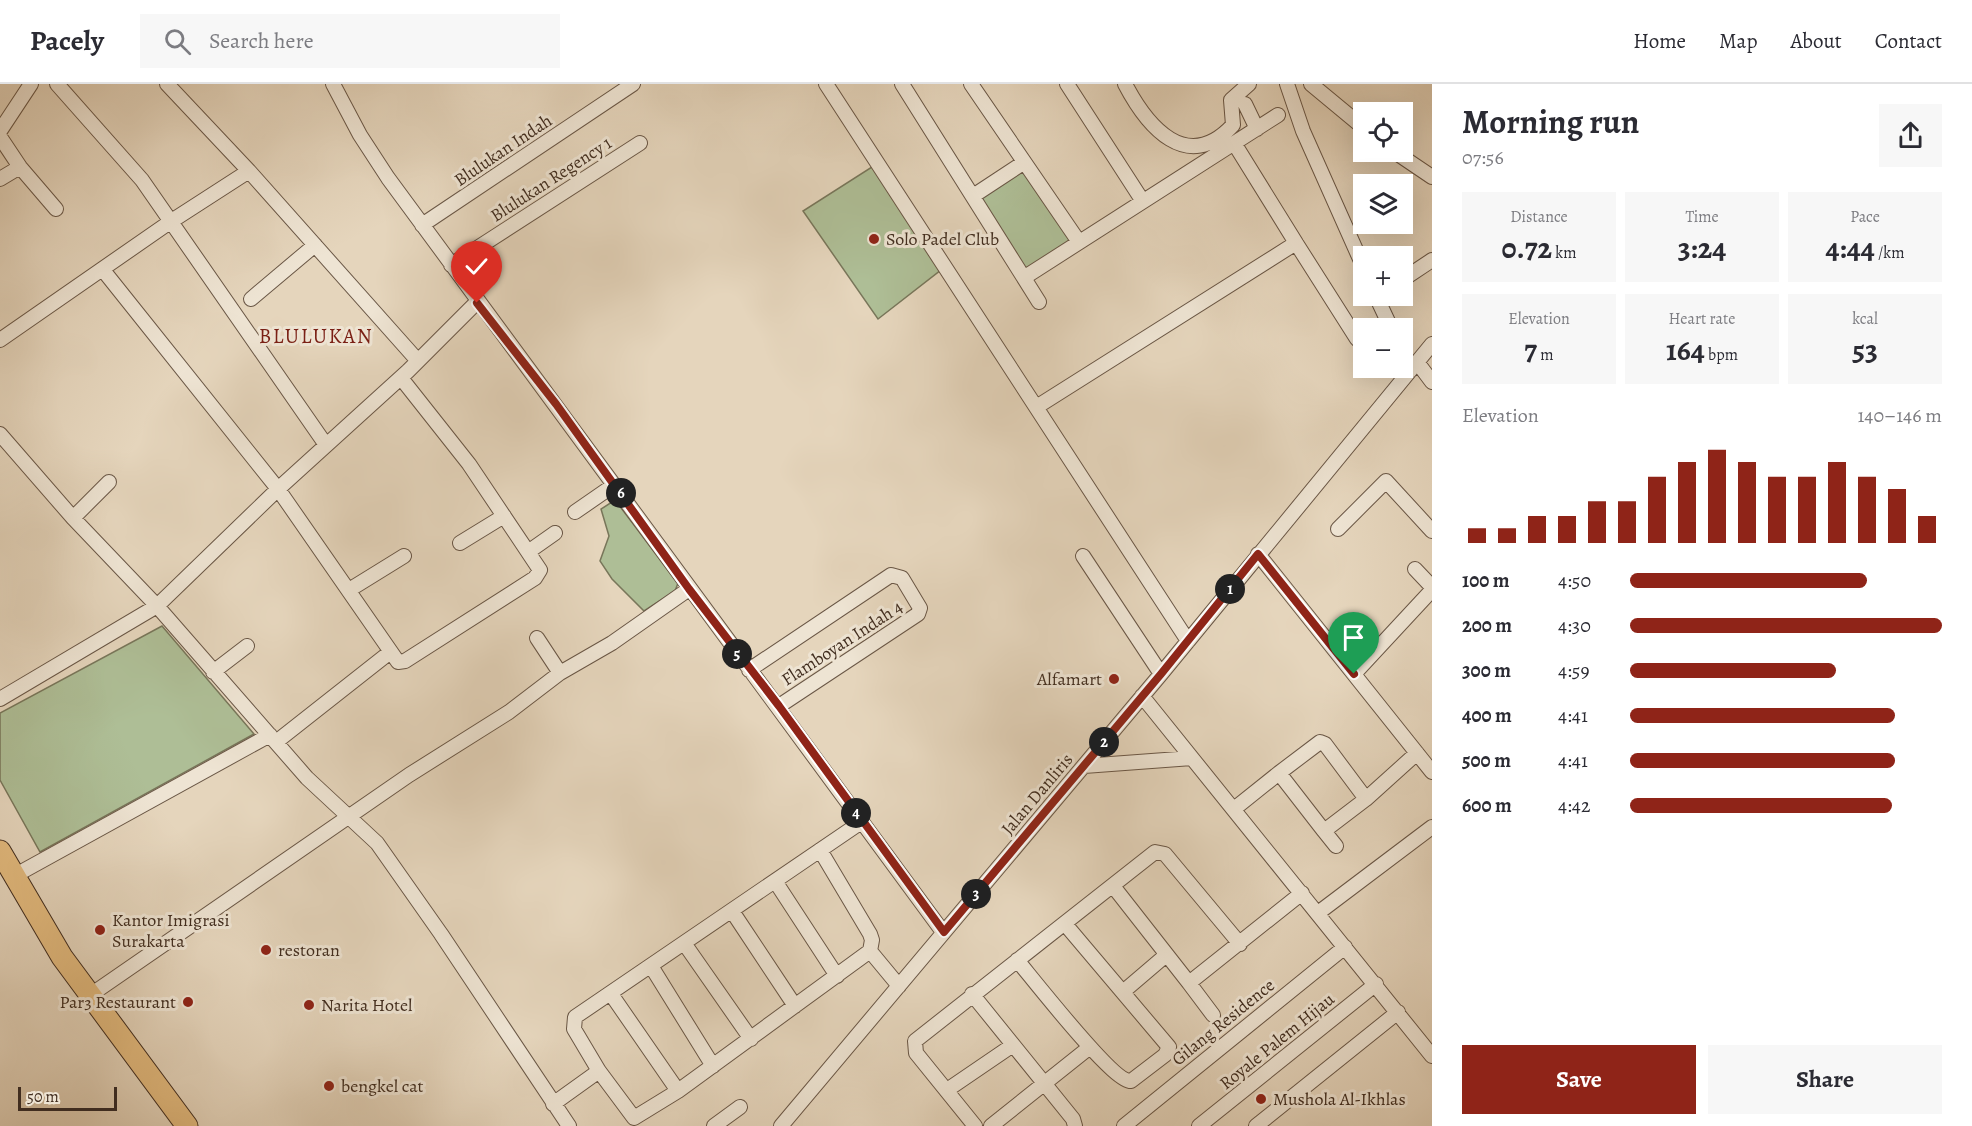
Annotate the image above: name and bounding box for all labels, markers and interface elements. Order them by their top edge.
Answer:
search box [140,14,560,68]
text: Pacely [30,22,104,60]
icon: search [161,25,194,58]
text: Search here [209,26,314,56]
text: Home [1633,27,1686,55]
text: Map [1719,27,1757,55]
text: About [1790,27,1842,55]
text: Contact [1875,27,1942,55]
text: Morning run [1462,99,1639,144]
map controls [1353,102,1413,378]
button: locate [1353,102,1413,162]
button: share [1879,104,1942,167]
street label: Blulukan Indah [449,108,557,192]
street label: Blulukan Regency 1 [486,131,616,227]
text: 07:56 [1462,144,1504,171]
button: layers [1353,174,1413,234]
text: Distance [1510,206,1568,228]
text: Time [1685,206,1719,228]
text: Pace [1850,206,1880,228]
place label: Solo Padel Club [886,227,999,251]
text: 0.72 [1501,228,1552,268]
text: 3:24 [1678,228,1726,268]
text: 4:44 [1825,228,1875,268]
marker: Solo Padel Club [867,232,881,246]
pin [451,241,502,303]
text: km [1552,242,1577,264]
text: /km [1875,242,1905,264]
button: + [1353,246,1413,306]
icon: check [460,250,493,283]
text: Elevation [1508,308,1570,330]
text: Heart rate [1669,308,1735,330]
text: kcal [1852,308,1878,330]
button: − [1353,318,1413,378]
district label: BLULUKAN [259,322,373,350]
text: 7 [1524,330,1537,370]
text: 164 [1666,330,1705,370]
text: 53 [1852,330,1878,370]
text: m [1537,344,1554,366]
text: bpm [1705,344,1738,366]
text: Elevation [1462,402,1539,429]
text: 140–146 m [1858,402,1942,429]
pin: 6 [606,478,636,508]
text: 6 [617,482,625,504]
text: 100 m [1462,567,1510,594]
text: 4:50 [1558,567,1591,594]
pin: 1 [1215,574,1245,604]
text: 1 [1227,578,1233,600]
street label: Flamboyan Indah 4 [777,595,907,691]
pin [1328,612,1379,674]
text: 200 m [1462,612,1512,639]
text: 4:30 [1558,612,1591,639]
icon: arrive [1337,621,1370,654]
pin: 5 [722,639,752,669]
text: 5 [734,643,740,665]
text: 300 m [1462,657,1511,684]
text: 4:59 [1558,657,1590,684]
place label: Alfamart [1036,667,1102,691]
marker: Alfamart [1107,672,1121,686]
text: 400 m [1462,702,1512,729]
text: 4:41 [1558,702,1588,729]
pin: 2 [1089,727,1119,757]
text: 2 [1100,731,1108,753]
text: 500 m [1462,747,1511,774]
text: 4:41 [1558,747,1588,774]
street label: Jalan Danliris [996,748,1078,840]
text: 600 m [1462,792,1512,819]
text: 4:42 [1558,792,1590,819]
pin: 4 [841,798,871,828]
text: 4 [852,802,860,824]
pin: 3 [961,879,991,909]
text: 3 [973,883,979,905]
place label: Kantor Imigrasi Surakarta [112,908,230,953]
marker: Kantor Imigrasi Surakarta [93,923,107,937]
place label: restoran [278,938,340,962]
marker: restoran [259,943,273,957]
street label: Gilang Residence [1167,973,1279,1071]
street label: Royale Palem Hijau [1215,987,1340,1095]
place label: Par3 Restaurant [59,990,176,1014]
place label: Narita Hotel [321,993,413,1017]
marker: Par3 Restaurant [181,995,195,1009]
marker: Narita Hotel [302,998,316,1012]
button: Save [1462,1045,1696,1114]
button: Share [1708,1045,1942,1114]
place label: bengkel cat [341,1074,424,1098]
marker: bengkel cat [322,1079,336,1093]
scale bar [18,1084,117,1112]
text: 50 m [27,1086,59,1108]
place label: Mushola Al-Ikhlas [1273,1087,1406,1111]
marker: Mushola Al-Ikhlas [1254,1092,1268,1106]

